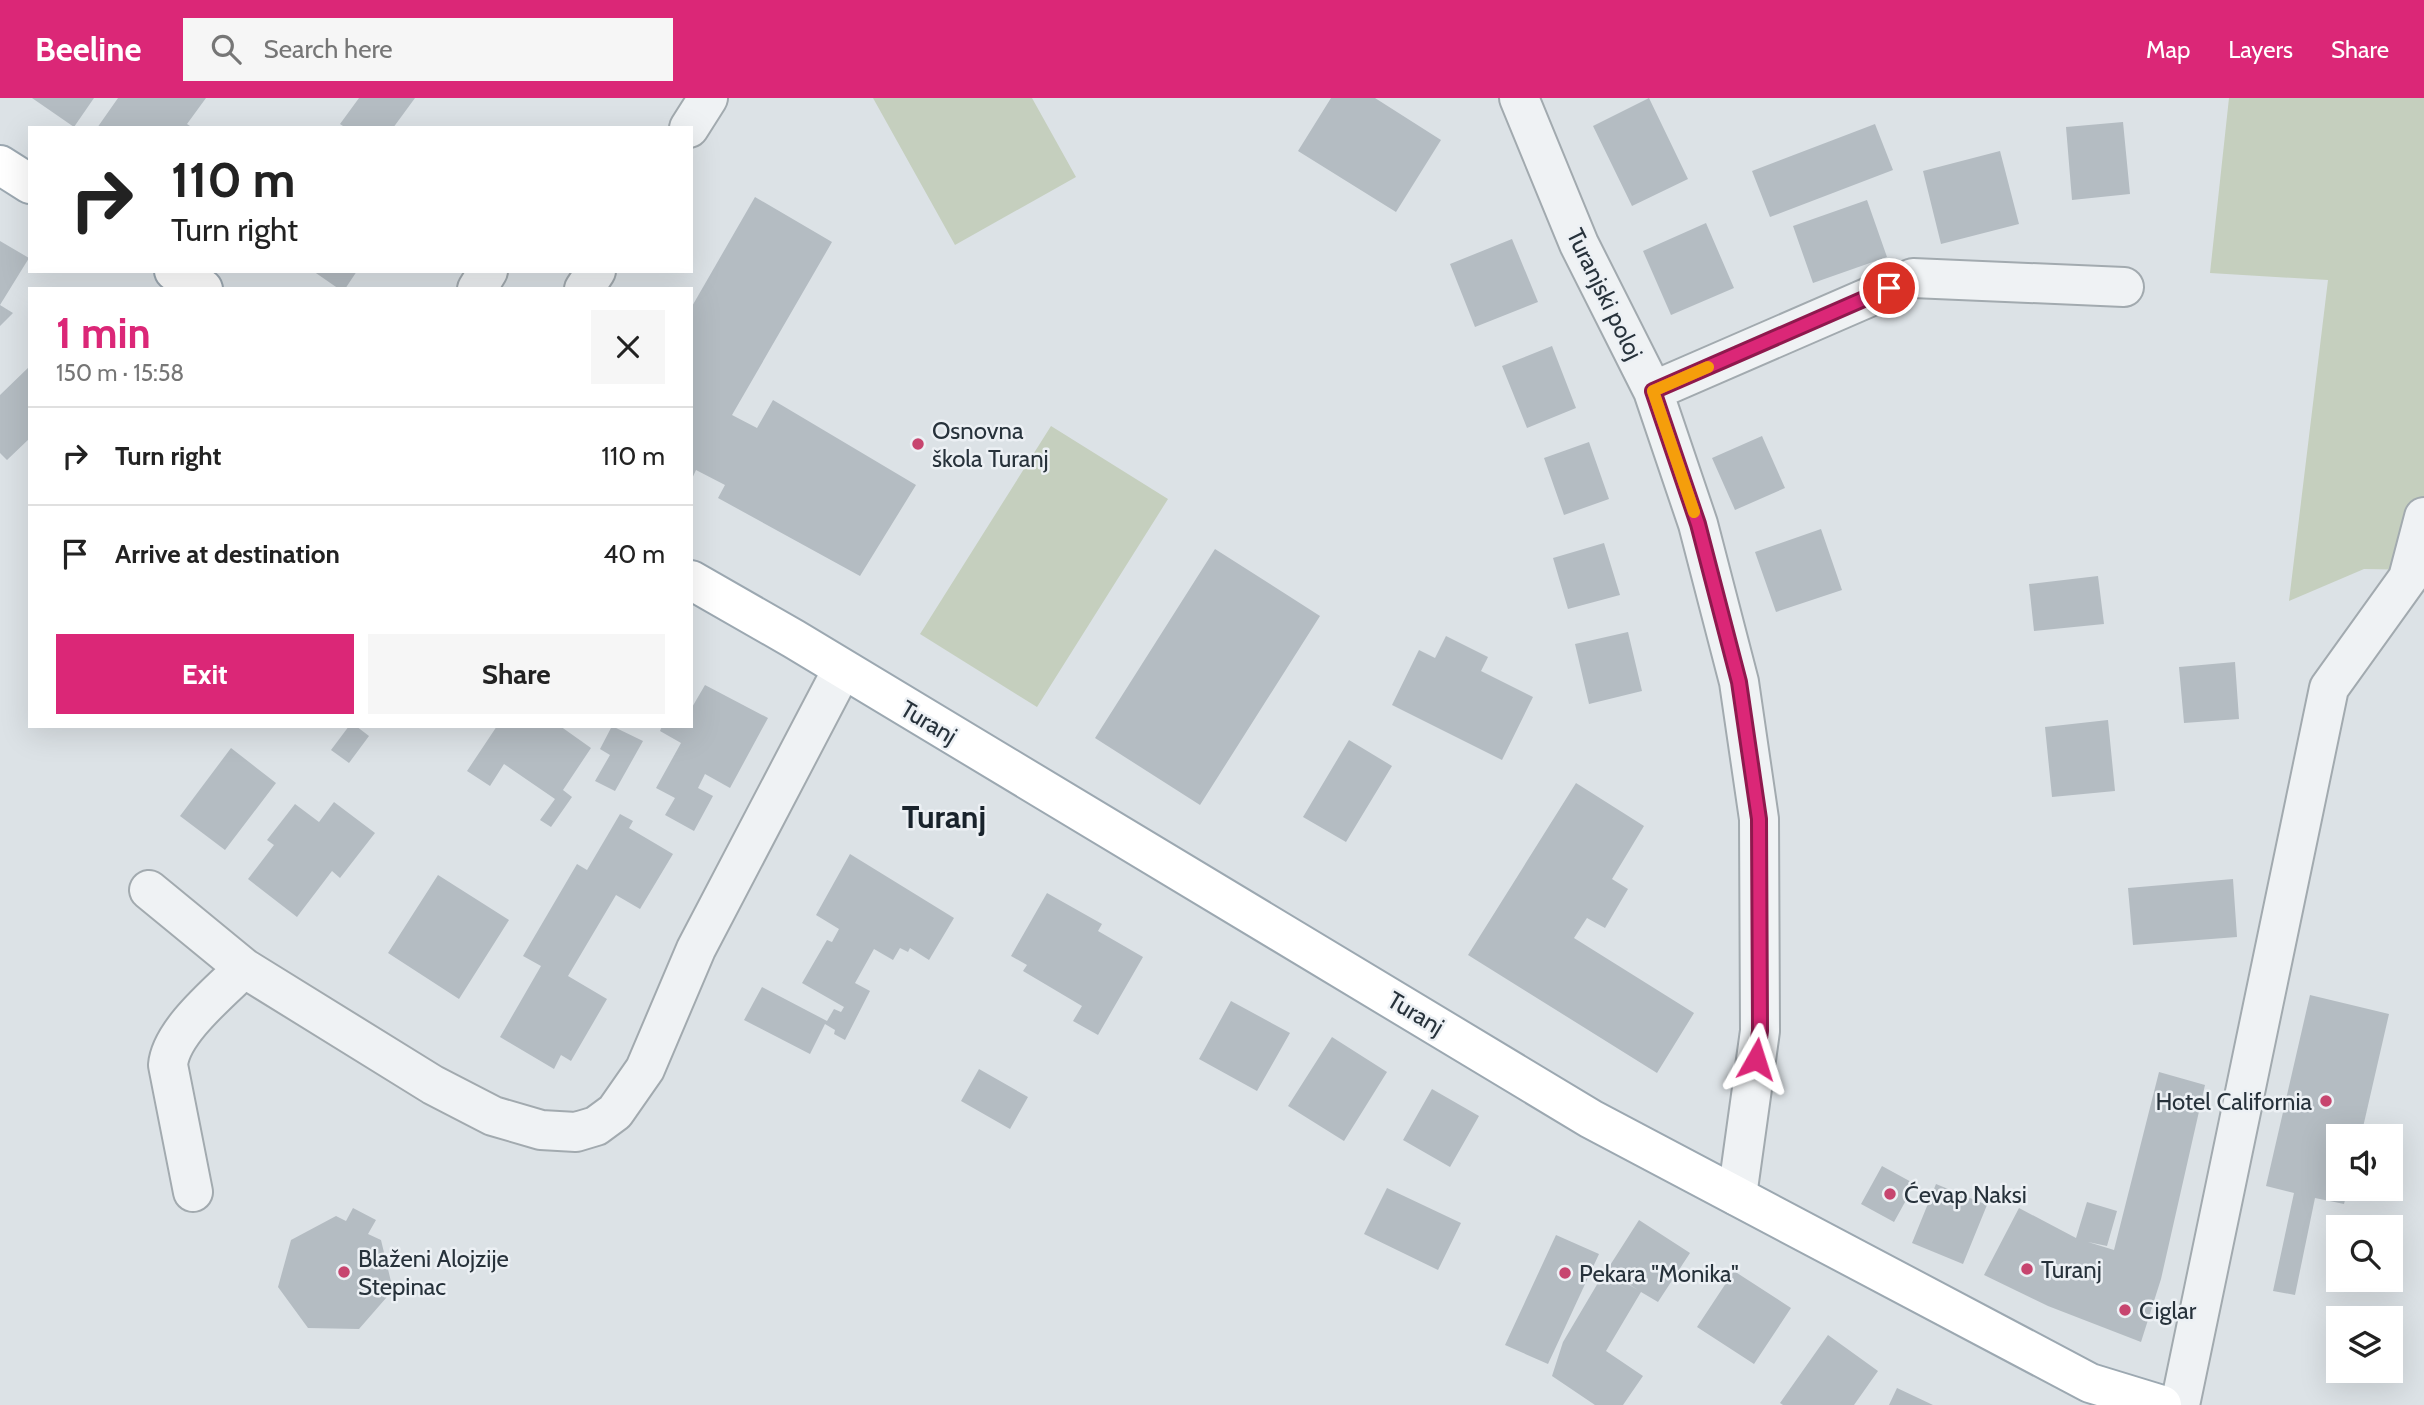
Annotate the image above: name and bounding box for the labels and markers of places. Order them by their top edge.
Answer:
pin [1859,258,1919,318]
place label: Osnovna škola Turanj [932,416,1049,473]
marker: Osnovna škola Turanj [910,436,926,452]
place label: Hotel California [2155,1087,2312,1116]
marker: Hotel California [2318,1093,2334,1109]
place label: Ćevap Naksi [1904,1180,2027,1209]
marker: Ćevap Naksi [1882,1186,1898,1202]
place label: Blaženi Alojzije Stepinac [358,1244,509,1301]
place label: Turanj [2041,1255,2102,1284]
place label: Pekara "Monika" [1579,1259,1739,1288]
marker: Turanj [2019,1261,2035,1277]
marker: Blaženi Alojzije Stepinac [336,1264,352,1280]
marker: Pekara "Monika" [1557,1265,1573,1281]
place label: Ciglar [2139,1296,2197,1325]
marker: Ciglar [2117,1302,2133,1318]

